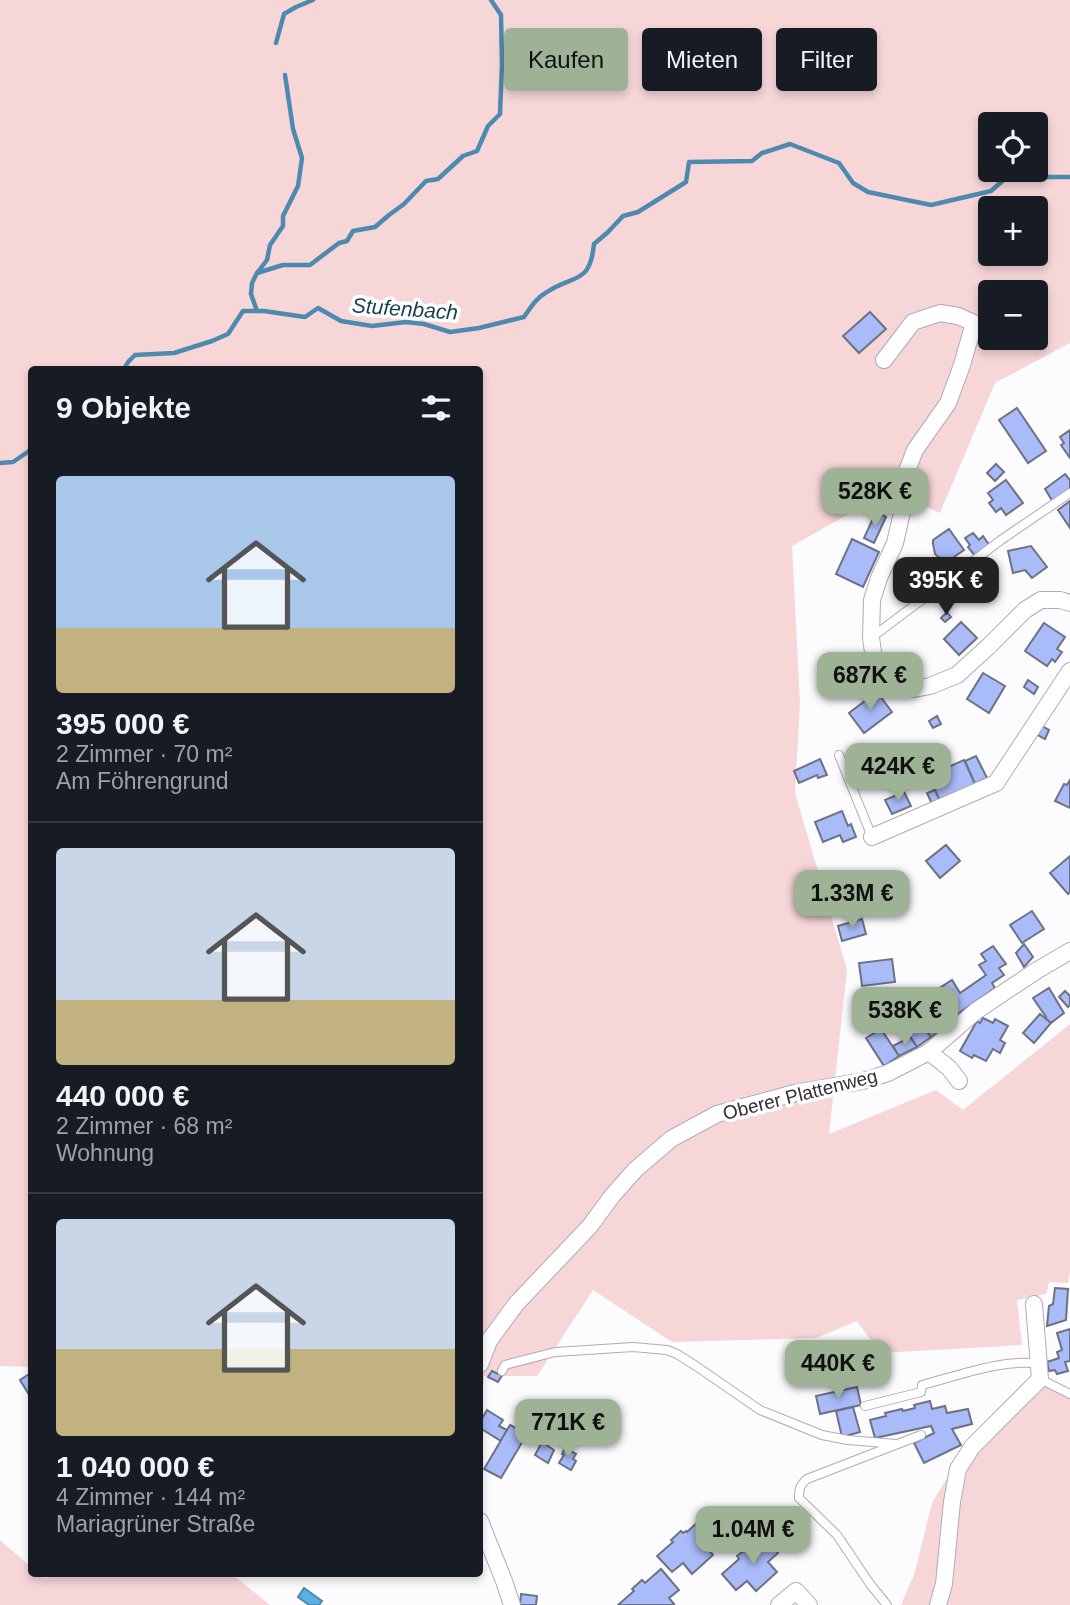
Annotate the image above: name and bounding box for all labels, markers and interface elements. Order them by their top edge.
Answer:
chip: Kaufen [504,28,628,91]
chip: Mieten [642,28,762,91]
chip: Filter [776,28,877,91]
map controls [978,112,1048,350]
button: locate [978,112,1048,182]
button: + [978,196,1048,266]
button: − [978,280,1048,350]
water label: Stufenbach [351,293,459,324]
icon: filters [417,389,455,427]
text: 9 Objekte [56,391,191,424]
pin: 528K € [818,468,932,528]
text: 528K € [838,478,912,504]
icon: home [193,522,319,648]
pin: 395K € [889,558,1003,617]
text: 395K € [909,567,983,593]
pin: 687K € [813,652,927,712]
text: 687K € [833,662,907,688]
text: 395 000 € [56,707,189,740]
text: 2 Zimmer · 70 m² [56,741,232,767]
pin: 424K € [841,744,955,803]
text: 424K € [861,753,935,779]
text: Am Föhrengrund [56,768,229,794]
pin: 1.33M € [787,870,917,930]
text: 1.33M € [810,880,894,906]
icon: home [193,894,319,1020]
pin: 538K € [848,988,962,1047]
text: 538K € [868,997,942,1023]
street label: Oberer Plattenweg [721,1065,880,1124]
text: 440 000 € [56,1079,189,1112]
text: 2 Zimmer · 68 m² [56,1113,232,1139]
text: Wohnung [56,1140,154,1166]
icon: home [193,1265,319,1391]
pin: 440K € [781,1340,895,1400]
text: 440K € [801,1350,875,1376]
pin: 771K € [511,1400,625,1459]
text: 771K € [531,1409,605,1435]
text: 1 040 000 € [56,1450,214,1483]
text: 4 Zimmer · 144 m² [56,1484,245,1510]
pin: 1.04M € [688,1506,818,1566]
text: Mariagrüner Straße [56,1511,255,1537]
text: 1.04M € [711,1516,795,1542]

